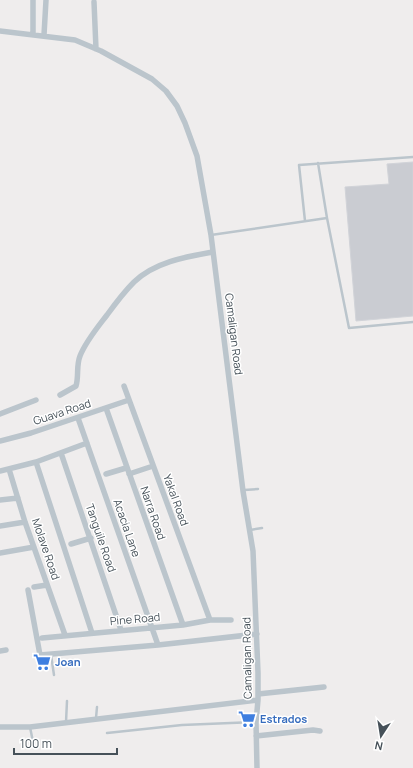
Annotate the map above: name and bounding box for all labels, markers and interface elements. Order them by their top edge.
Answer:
street label: Camaligan Road [222,292,247,376]
street label: Guava Road [31,395,93,428]
street label: Yakal Road [160,472,193,528]
street label: Narra Road [137,484,170,542]
street label: Acacia Lane [111,497,145,559]
street label: Tanguile Road [83,502,120,574]
street label: Molave Road [29,516,64,582]
street label: Pine Road [109,609,161,628]
street label: Camaligan Road [238,617,255,699]
supermarket icon: Joan [32,652,52,672]
place label: Joan [55,654,81,669]
supermarket icon: Estrados [237,709,257,729]
place label: Estrados [260,711,307,726]
north arrow [361,716,401,756]
scale bar [14,730,117,756]
text: 100 m [20,735,52,752]
text: N [373,738,384,754]

